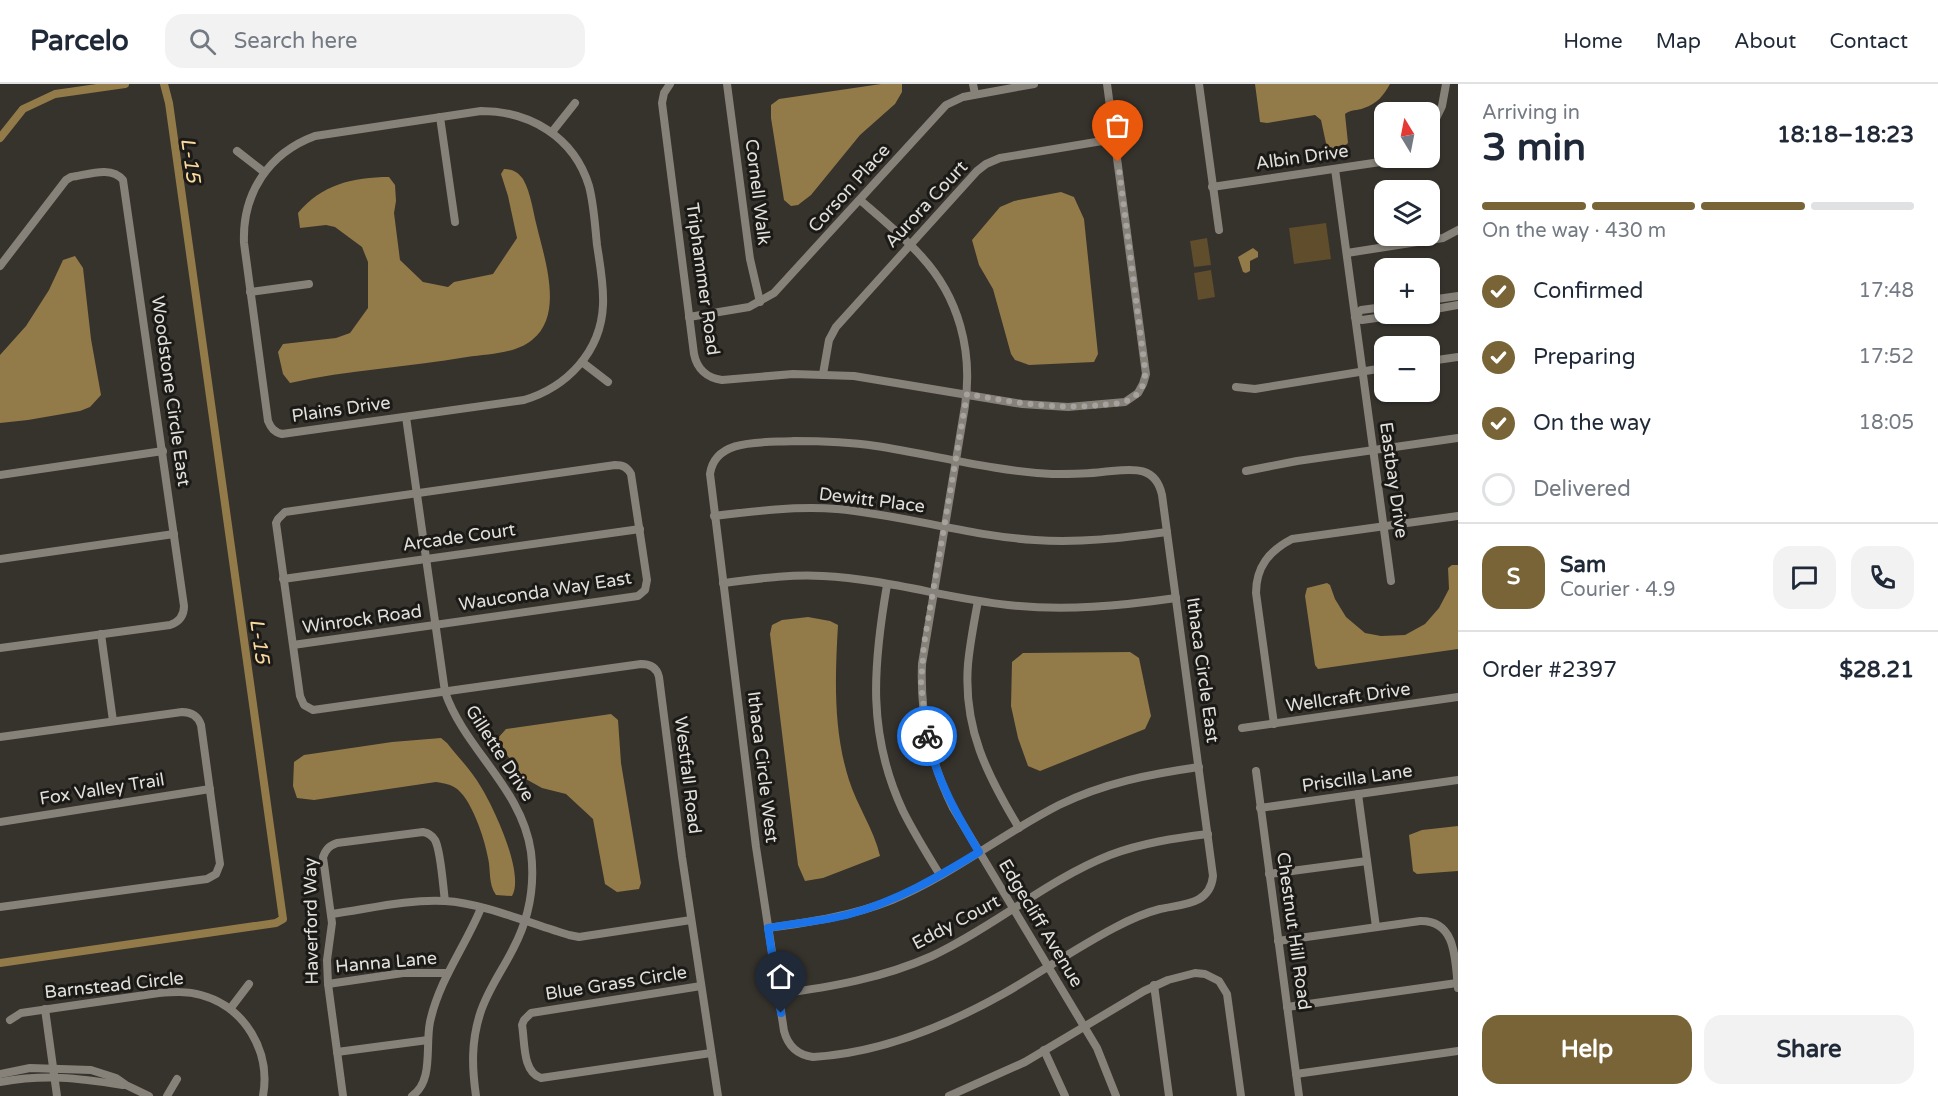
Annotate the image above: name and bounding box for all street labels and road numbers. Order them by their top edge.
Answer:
street label: Cornell Walk [741,138,775,246]
street label: Corson Place [803,139,895,237]
street label: Albin Drive [1254,140,1350,174]
street label: Aurora Court [880,156,972,252]
street label: Triphammer Road [681,201,725,357]
street label: Woodstone Circle East [147,294,195,488]
street label: Plains Drive [290,391,392,427]
street label: Eastbay Drive [1375,421,1413,539]
street label: Dewitt Place [818,483,926,517]
street label: Arcade Court [401,518,517,556]
street label: Wauconda Way East [457,566,633,616]
street label: Ithaca Circle East [1182,596,1224,744]
street label: Winrock Road [301,600,423,638]
street label: Wellcraft Drive [1284,677,1412,717]
street label: Ithaca Circle West [743,690,783,844]
street label: Gillette Drive [461,701,539,805]
street label: Westfall Road [670,715,706,835]
street label: Priscilla Lane [1300,759,1414,797]
street label: Fox Valley Trail [38,768,166,810]
street label: Chestnut Hill Road [1272,851,1316,1011]
street label: Edgecliff Avenue [994,855,1088,991]
street label: Haverford Way [299,857,323,985]
street label: Eddy Court [908,890,1004,954]
street label: Hanna Lane [334,947,438,977]
street label: Blue Grass Circle [544,961,688,1005]
street label: Barnstead Circle [43,967,185,1003]

